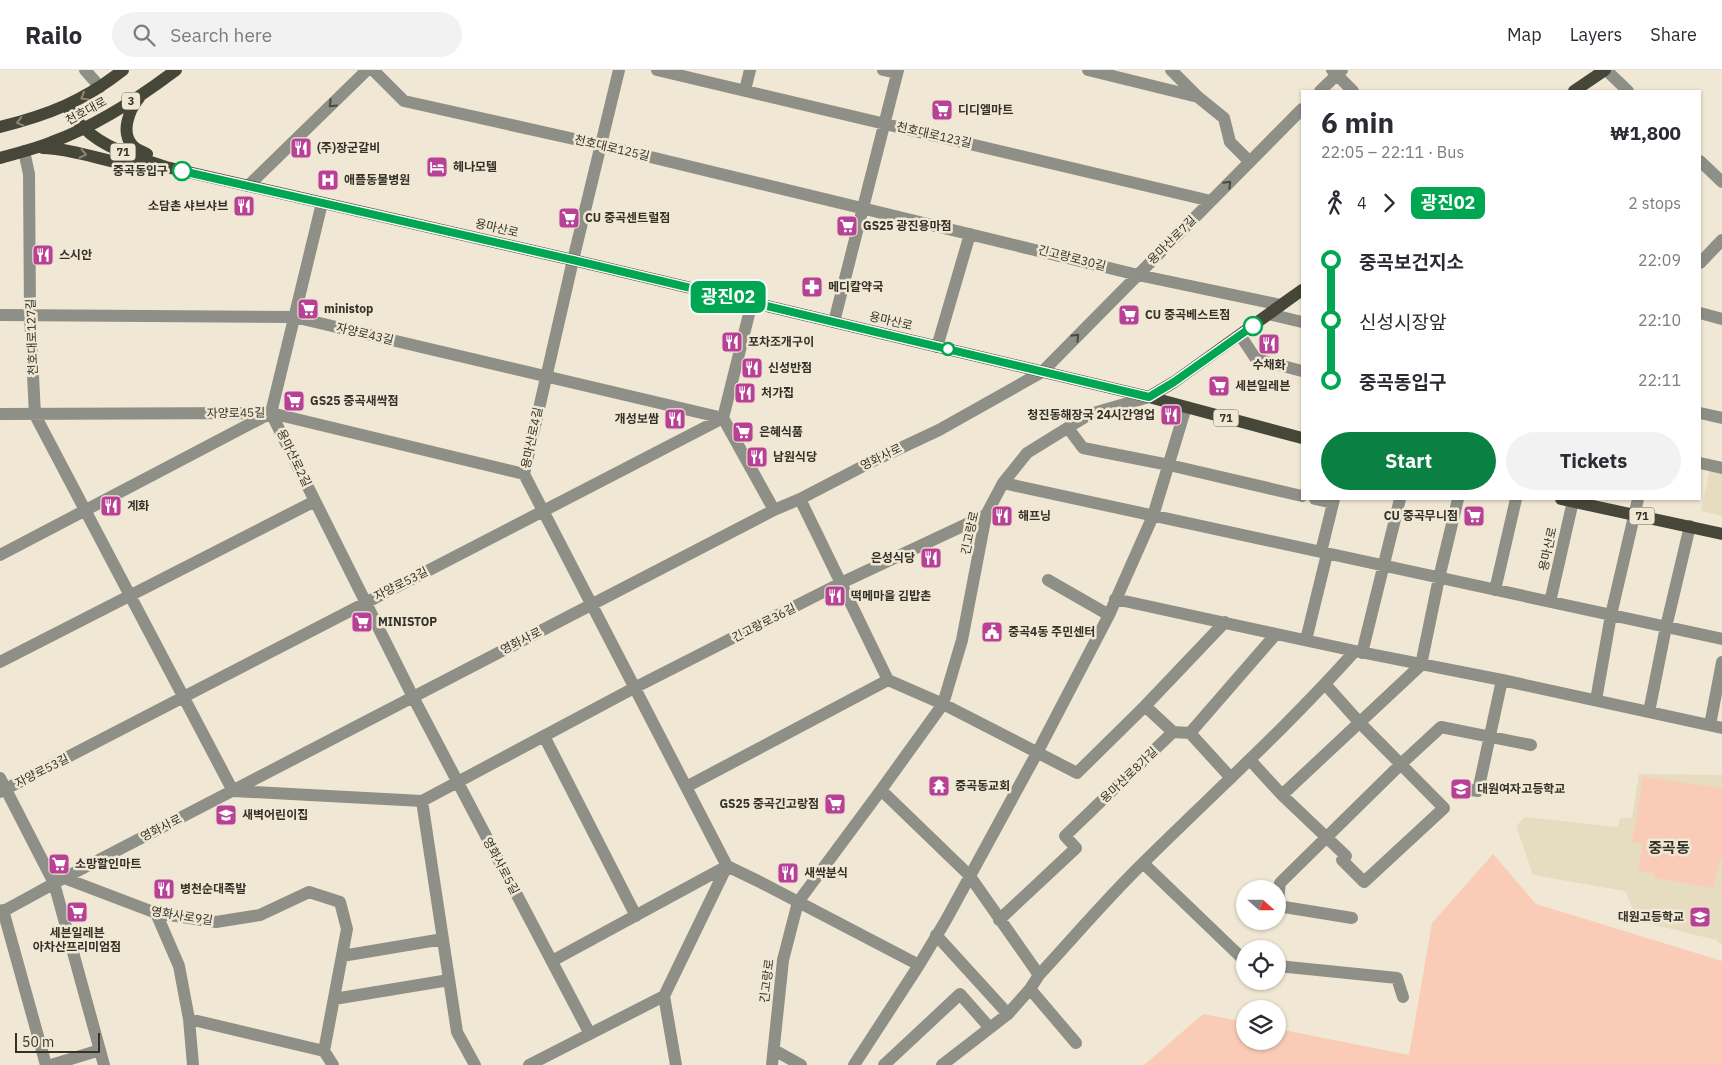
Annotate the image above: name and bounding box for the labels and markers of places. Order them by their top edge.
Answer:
supermarket icon: 디디엘마트 [930,98,954,122]
place label: 디디엘마트 [958,102,1013,117]
restaurant icon: (주)장군갈비 [289,136,313,160]
place label: (주)장군갈비 [317,140,380,155]
hotel icon: 헤나모텔 [425,155,449,179]
place label: 헤나모텔 [453,159,497,174]
marker: 중곡동입구 [172,161,192,181]
place label: 중곡동입구 [113,163,168,178]
hospital icon: 애플동물병원 [316,168,340,192]
place label: 애플동물병원 [344,172,410,187]
restaurant icon: 소담촌 샤브샤브 [232,194,256,218]
place label: 소담촌 샤브샤브 [148,198,228,213]
supermarket icon: CU 중곡센트럴점 [557,206,581,230]
place label: CU 중곡센트럴점 [585,210,670,225]
supermarket icon: GS25 광진용마점 [835,214,859,238]
place label: GS25 광진용마점 [863,218,952,233]
restaurant icon: 스시안 [31,243,55,267]
place label: 스시안 [59,247,92,262]
pharmacy icon: 메디칼약국 [800,275,824,299]
place label: 메디칼약국 [828,279,883,294]
supermarket icon: ministop [296,297,320,321]
place label: ministop [324,301,373,316]
supermarket icon: CU 중곡베스트점 [1117,303,1141,327]
place label: CU 중곡베스트점 [1145,307,1230,322]
unlabelled marker [1243,316,1263,336]
restaurant icon: 포차조개구이 [720,330,744,354]
restaurant icon: 수채화 [1257,332,1281,356]
place label: 포차조개구이 [748,334,814,349]
unlabelled marker [941,342,955,356]
restaurant icon: 신성반점 [740,356,764,380]
place label: 수채화 [1252,357,1286,372]
place label: 신성반점 [768,360,812,375]
supermarket icon: 세븐일레븐 [1207,374,1231,398]
place label: 세븐일레븐 [1235,378,1290,393]
restaurant icon: 처가집 [733,381,757,405]
place label: 처가집 [761,385,794,400]
supermarket icon: GS25 중곡새싹점 [282,389,306,413]
place label: GS25 중곡새싹점 [310,393,399,408]
restaurant icon: 청진동해장국 24시간영업 [1159,403,1183,427]
restaurant icon: 개성보쌈 [663,407,687,431]
place label: 청진동해장국 24시간영업 [1027,407,1155,422]
place label: 개성보쌈 [615,411,659,426]
supermarket icon: 은혜식품 [731,420,755,444]
place label: 은혜식품 [759,424,803,439]
restaurant icon: 남원식당 [745,445,769,469]
place label: 남원식당 [773,449,817,464]
restaurant icon: 계화 [99,494,123,518]
place label: 계화 [127,498,149,513]
restaurant icon: 해프닝 [990,504,1014,528]
supermarket icon: CU 중곡무니점 [1462,504,1486,528]
place label: 해프닝 [1018,508,1051,523]
place label: CU 중곡무니점 [1384,508,1458,523]
restaurant icon: 은성식당 [919,546,943,570]
place label: 은성식당 [871,550,915,565]
restaurant icon: 떡메마을 김밥촌 [823,584,847,608]
place label: 떡메마을 김밥촌 [851,588,931,603]
supermarket icon: MINISTOP [350,610,374,634]
place label: MINISTOP [378,614,437,629]
public building icon: 중곡4동 주민센터 [980,620,1004,644]
place label: 중곡4동 주민센터 [1008,624,1095,639]
temple icon: 중곡동교회 [927,774,951,798]
school or university icon: 대원여자고등학교 [1449,777,1473,801]
place label: 중곡동교회 [955,778,1010,793]
place label: 대원여자고등학교 [1477,781,1565,796]
supermarket icon: GS25 중곡긴고랑점 [823,792,847,816]
place label: GS25 중곡긴고랑점 [719,796,819,811]
school or university icon: 새벽어린이집 [214,803,238,827]
place label: 새벽어린이집 [242,807,308,822]
supermarket icon: 소망할인마트 [47,852,71,876]
place label: 소망할인마트 [75,856,141,871]
restaurant icon: 새싹분식 [776,861,800,885]
place label: 새싹분식 [804,865,848,880]
restaurant icon: 병천순대족발 [152,877,176,901]
place label: 병천순대족발 [180,881,246,896]
supermarket icon: 세븐일레븐 아차산프리미엄점 [65,900,89,924]
school or university icon: 대원고등학교 [1688,905,1712,929]
place label: 대원고등학교 [1618,909,1684,924]
place label: 세븐일레븐 아차산프리미엄점 [33,925,121,954]

